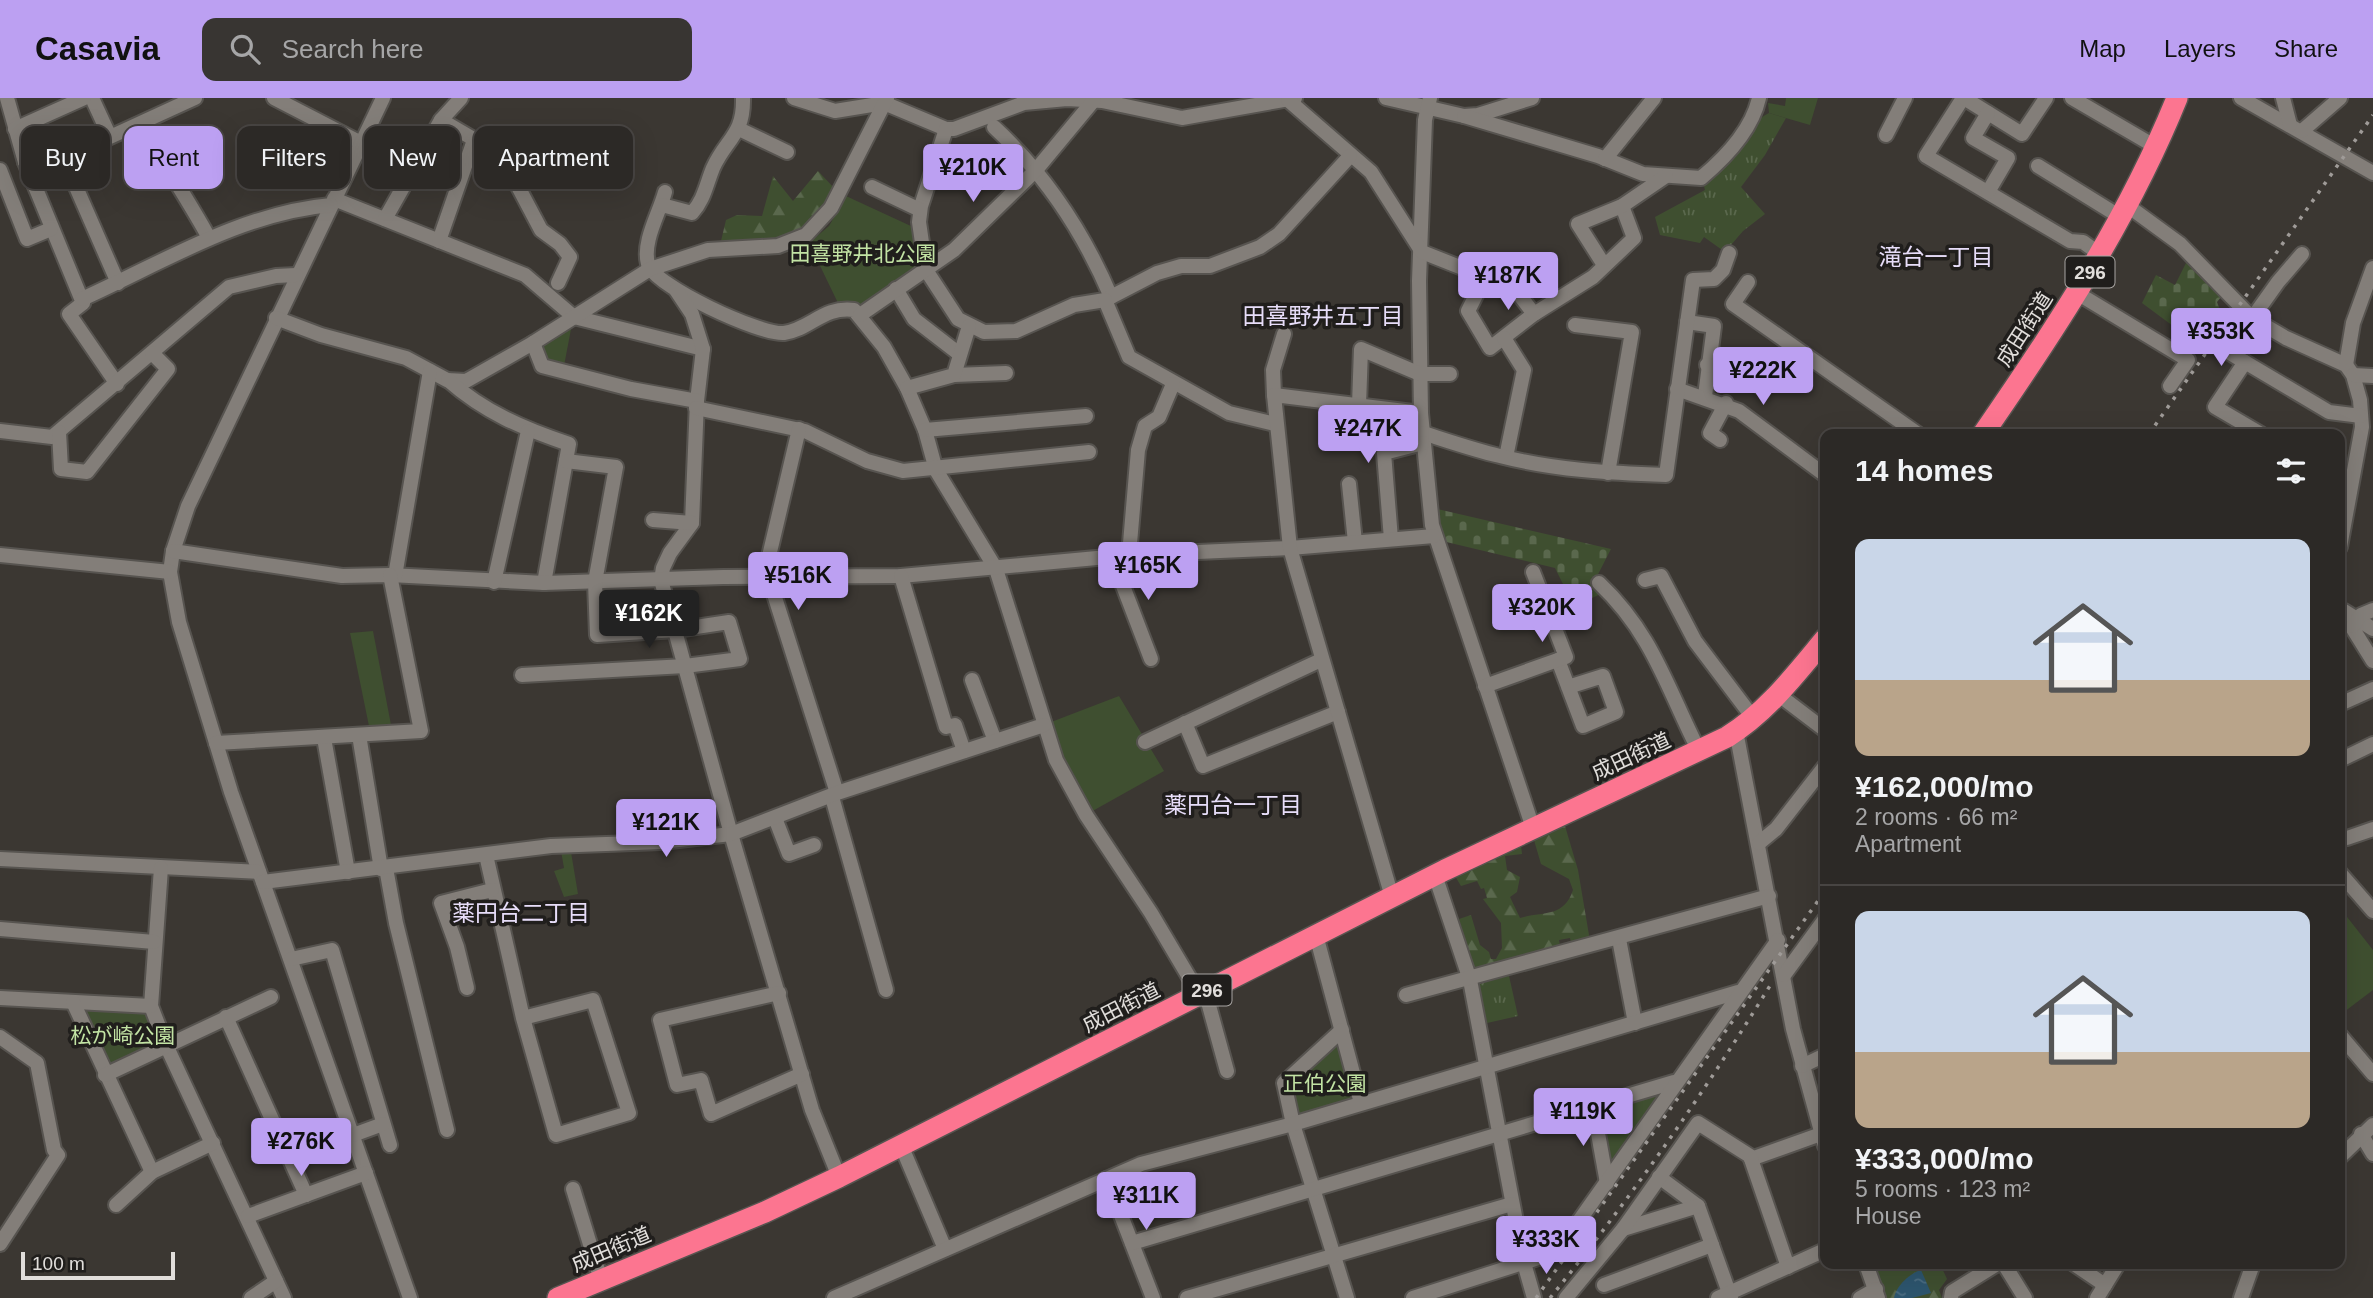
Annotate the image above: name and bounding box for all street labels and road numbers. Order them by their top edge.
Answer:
road number: 296 [2066,256,2114,288]
street label: 成田街道 [1991,288,2057,370]
street label: 成田街道 [1588,728,1674,784]
road number: 296 [1182,974,1232,1006]
street label: 成田街道 [1078,978,1164,1036]
street label: 成田街道 [568,1222,654,1276]

